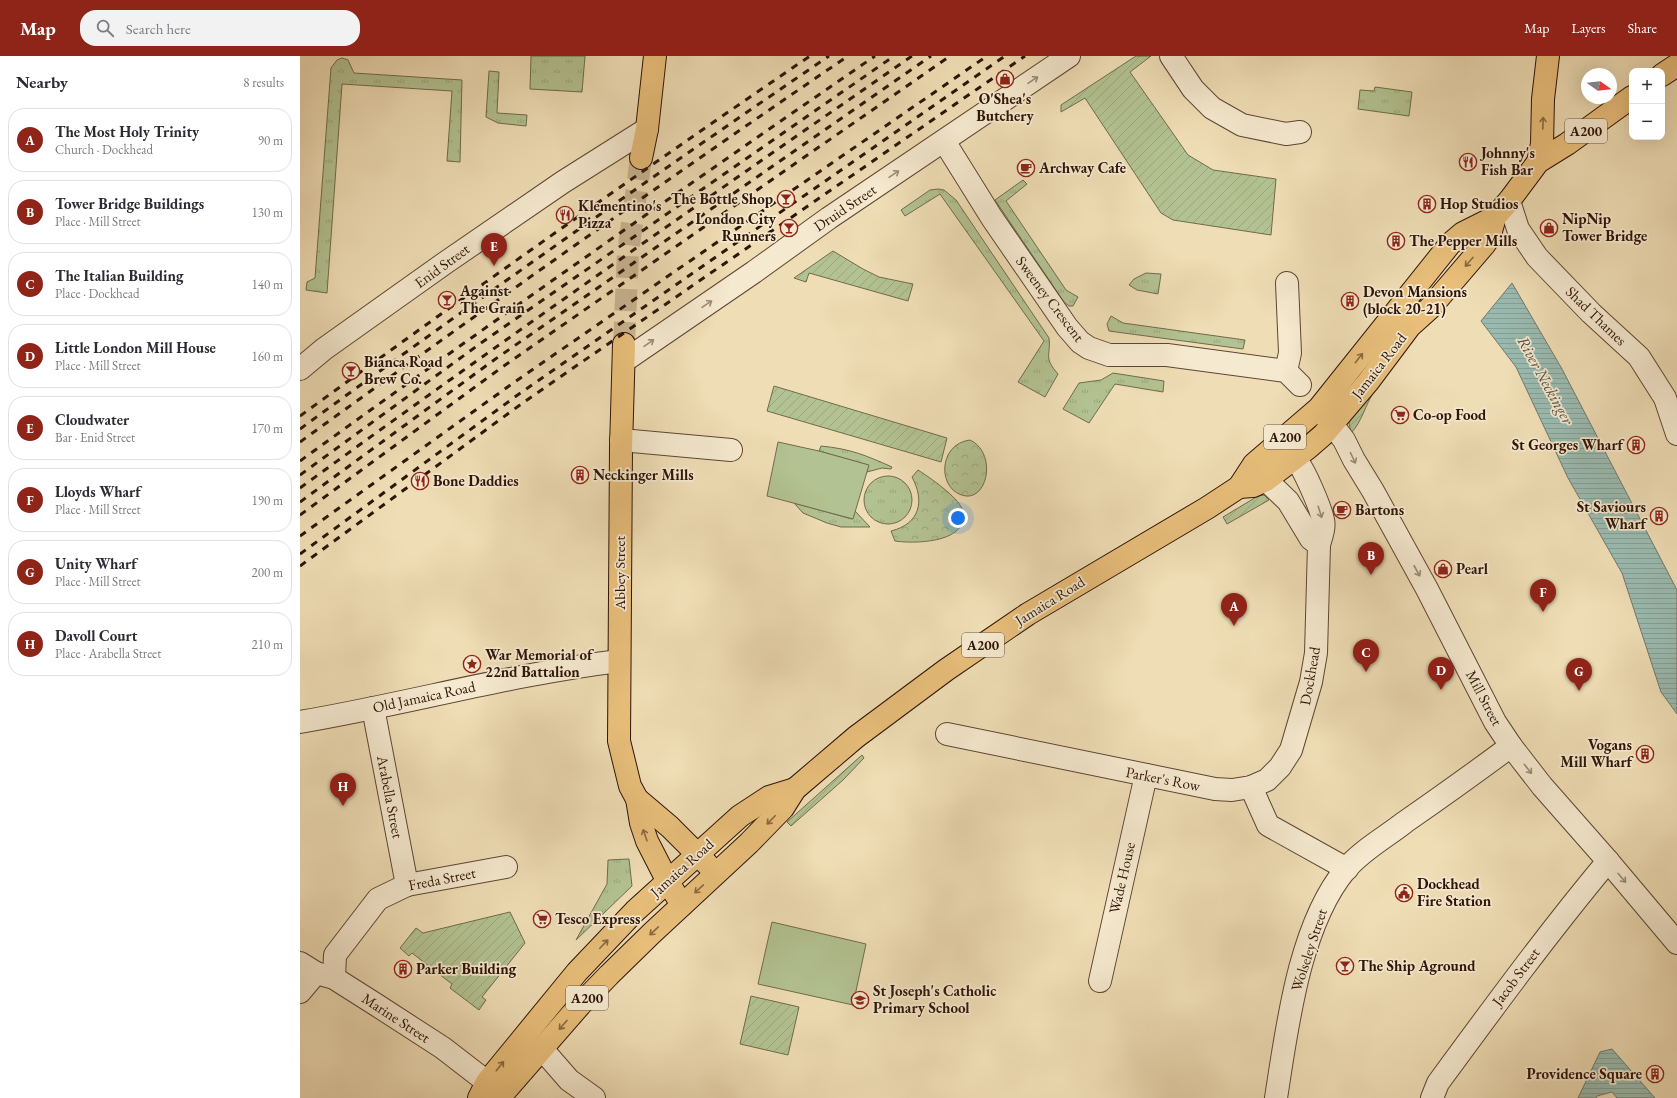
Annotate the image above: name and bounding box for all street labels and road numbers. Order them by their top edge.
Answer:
road number: A200 [1565,119,1607,143]
street label: Druid Street [810,180,880,235]
street label: Enid Street [410,239,473,292]
street label: Sweeney Crescent [1012,252,1089,346]
street label: Shad Thames [1562,282,1631,349]
street label: Jamaica Road [1346,329,1411,404]
road number: A200 [1264,425,1306,449]
street label: Abbey Street [610,536,629,611]
street label: Jamaica Road [1010,571,1088,631]
road number: A200 [962,633,1004,657]
street label: Dockhead [1295,645,1324,707]
street label: Mill Street [1462,667,1507,729]
street label: Old Jamaica Road [371,676,477,717]
street label: Arabella Street [373,753,408,840]
street label: Parker's Row [1124,762,1203,795]
street label: Jamaica Road [645,834,718,902]
street label: Wade House [1104,840,1139,916]
street label: Freda Street [407,863,477,894]
street label: Wolseley Street [1286,906,1331,994]
street label: Jacob Street [1486,944,1544,1011]
road number: A200 [566,986,608,1010]
street label: Marine Street [359,988,434,1047]

